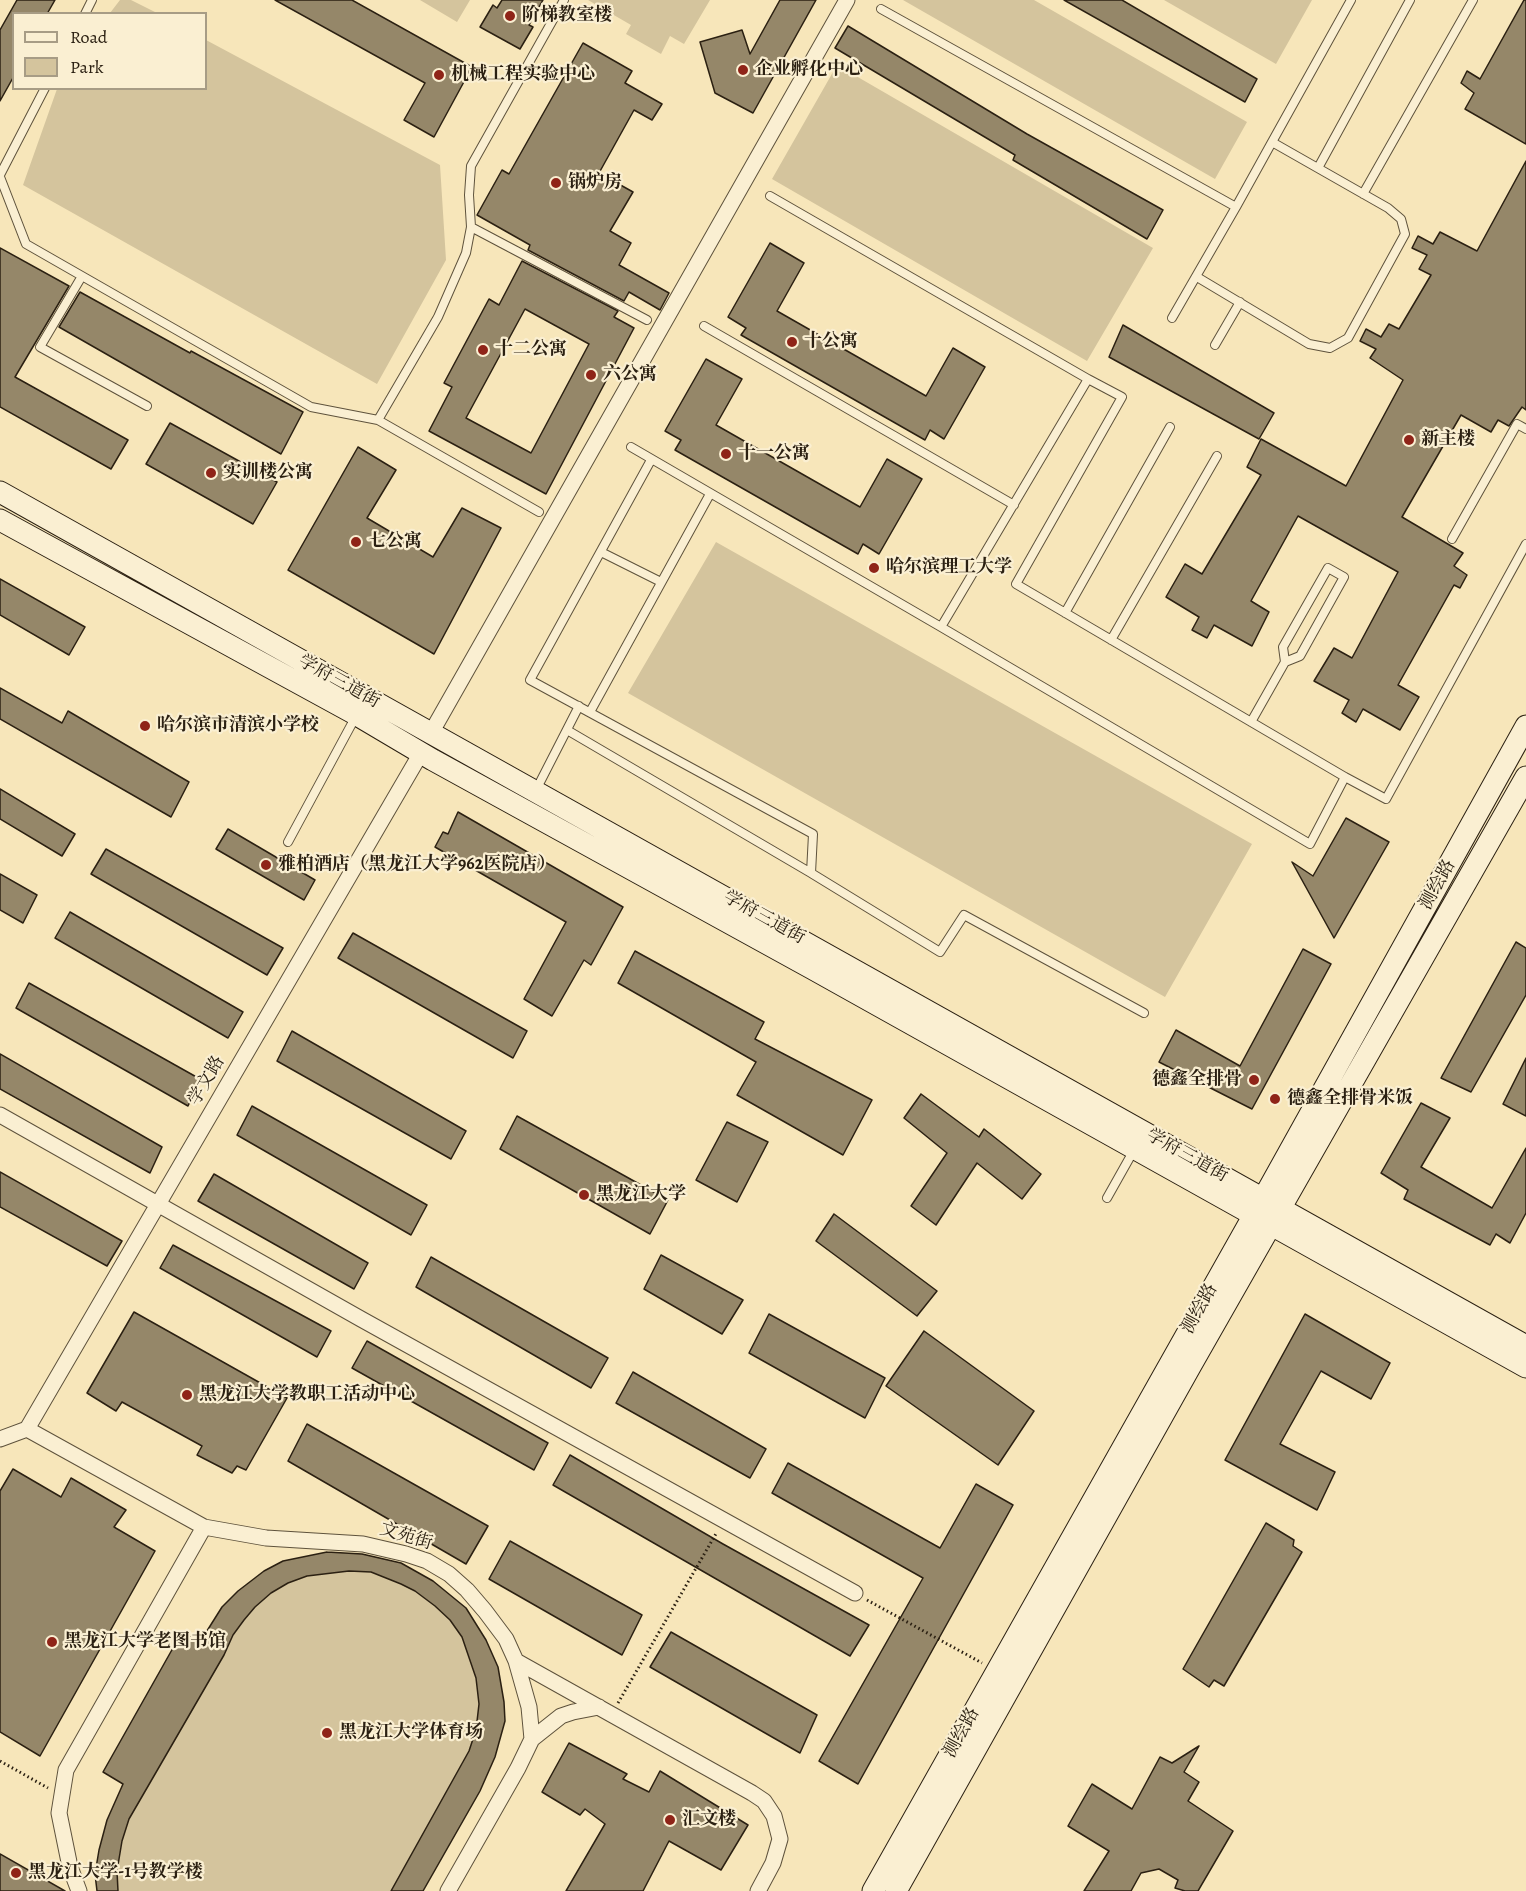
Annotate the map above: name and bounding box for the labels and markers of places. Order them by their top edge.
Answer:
place label: 阶梯教室楼 [522,5,612,27]
marker: 阶梯教室楼 [503,9,517,23]
place label: 企业孵化中心 [755,59,863,81]
marker: 企业孵化中心 [736,63,750,77]
place label: 机械工程实验中心 [451,64,595,86]
marker: 机械工程实验中心 [432,68,446,82]
place label: 锅炉房 [568,172,622,194]
marker: 锅炉房 [549,176,563,190]
place label: 十公寓 [804,331,858,353]
marker: 十公寓 [785,335,799,349]
place label: 十二公寓 [495,339,567,361]
marker: 十二公寓 [476,343,490,357]
place label: 六公寓 [603,364,657,386]
marker: 六公寓 [584,368,598,382]
place label: 新主楼 [1421,429,1475,451]
marker: 新主楼 [1402,433,1416,447]
place label: 十一公寓 [738,443,810,465]
marker: 十一公寓 [719,447,733,461]
place label: 实训楼公寓 [223,462,313,484]
marker: 实训楼公寓 [204,466,218,480]
place label: 七公寓 [368,531,422,553]
marker: 七公寓 [349,535,363,549]
place label: 哈尔滨理工大学 [886,557,1012,579]
marker: 哈尔滨理工大学 [867,561,881,575]
place label: 哈尔滨市清滨小学校 [157,715,319,737]
marker: 哈尔滨市清滨小学校 [138,719,152,733]
place label: 雅柏酒店（黑龙江大学962医院店） [278,854,555,876]
marker: 雅柏酒店（黑龙江大学962医院店） [259,858,273,872]
place label: 德鑫全排骨 [1152,1069,1242,1091]
marker: 德鑫全排骨 [1247,1073,1261,1087]
place label: 德鑫全排骨米饭 [1287,1088,1413,1110]
marker: 德鑫全排骨米饭 [1268,1092,1282,1106]
place label: 黑龙江大学 [596,1184,686,1206]
marker: 黑龙江大学 [577,1188,591,1202]
place label: 黑龙江大学教职工活动中心 [199,1384,415,1406]
marker: 黑龙江大学教职工活动中心 [180,1388,194,1402]
place label: 黑龙江大学老图书馆 [64,1631,226,1653]
marker: 黑龙江大学老图书馆 [45,1635,59,1649]
place label: 黑龙江大学体育场 [339,1722,483,1744]
marker: 黑龙江大学体育场 [320,1726,334,1740]
place label: 汇文楼 [682,1809,736,1831]
marker: 汇文楼 [663,1813,677,1827]
place label: 黑龙江大学-1号教学楼 [28,1862,203,1884]
marker: 黑龙江大学-1号教学楼 [9,1866,23,1880]

